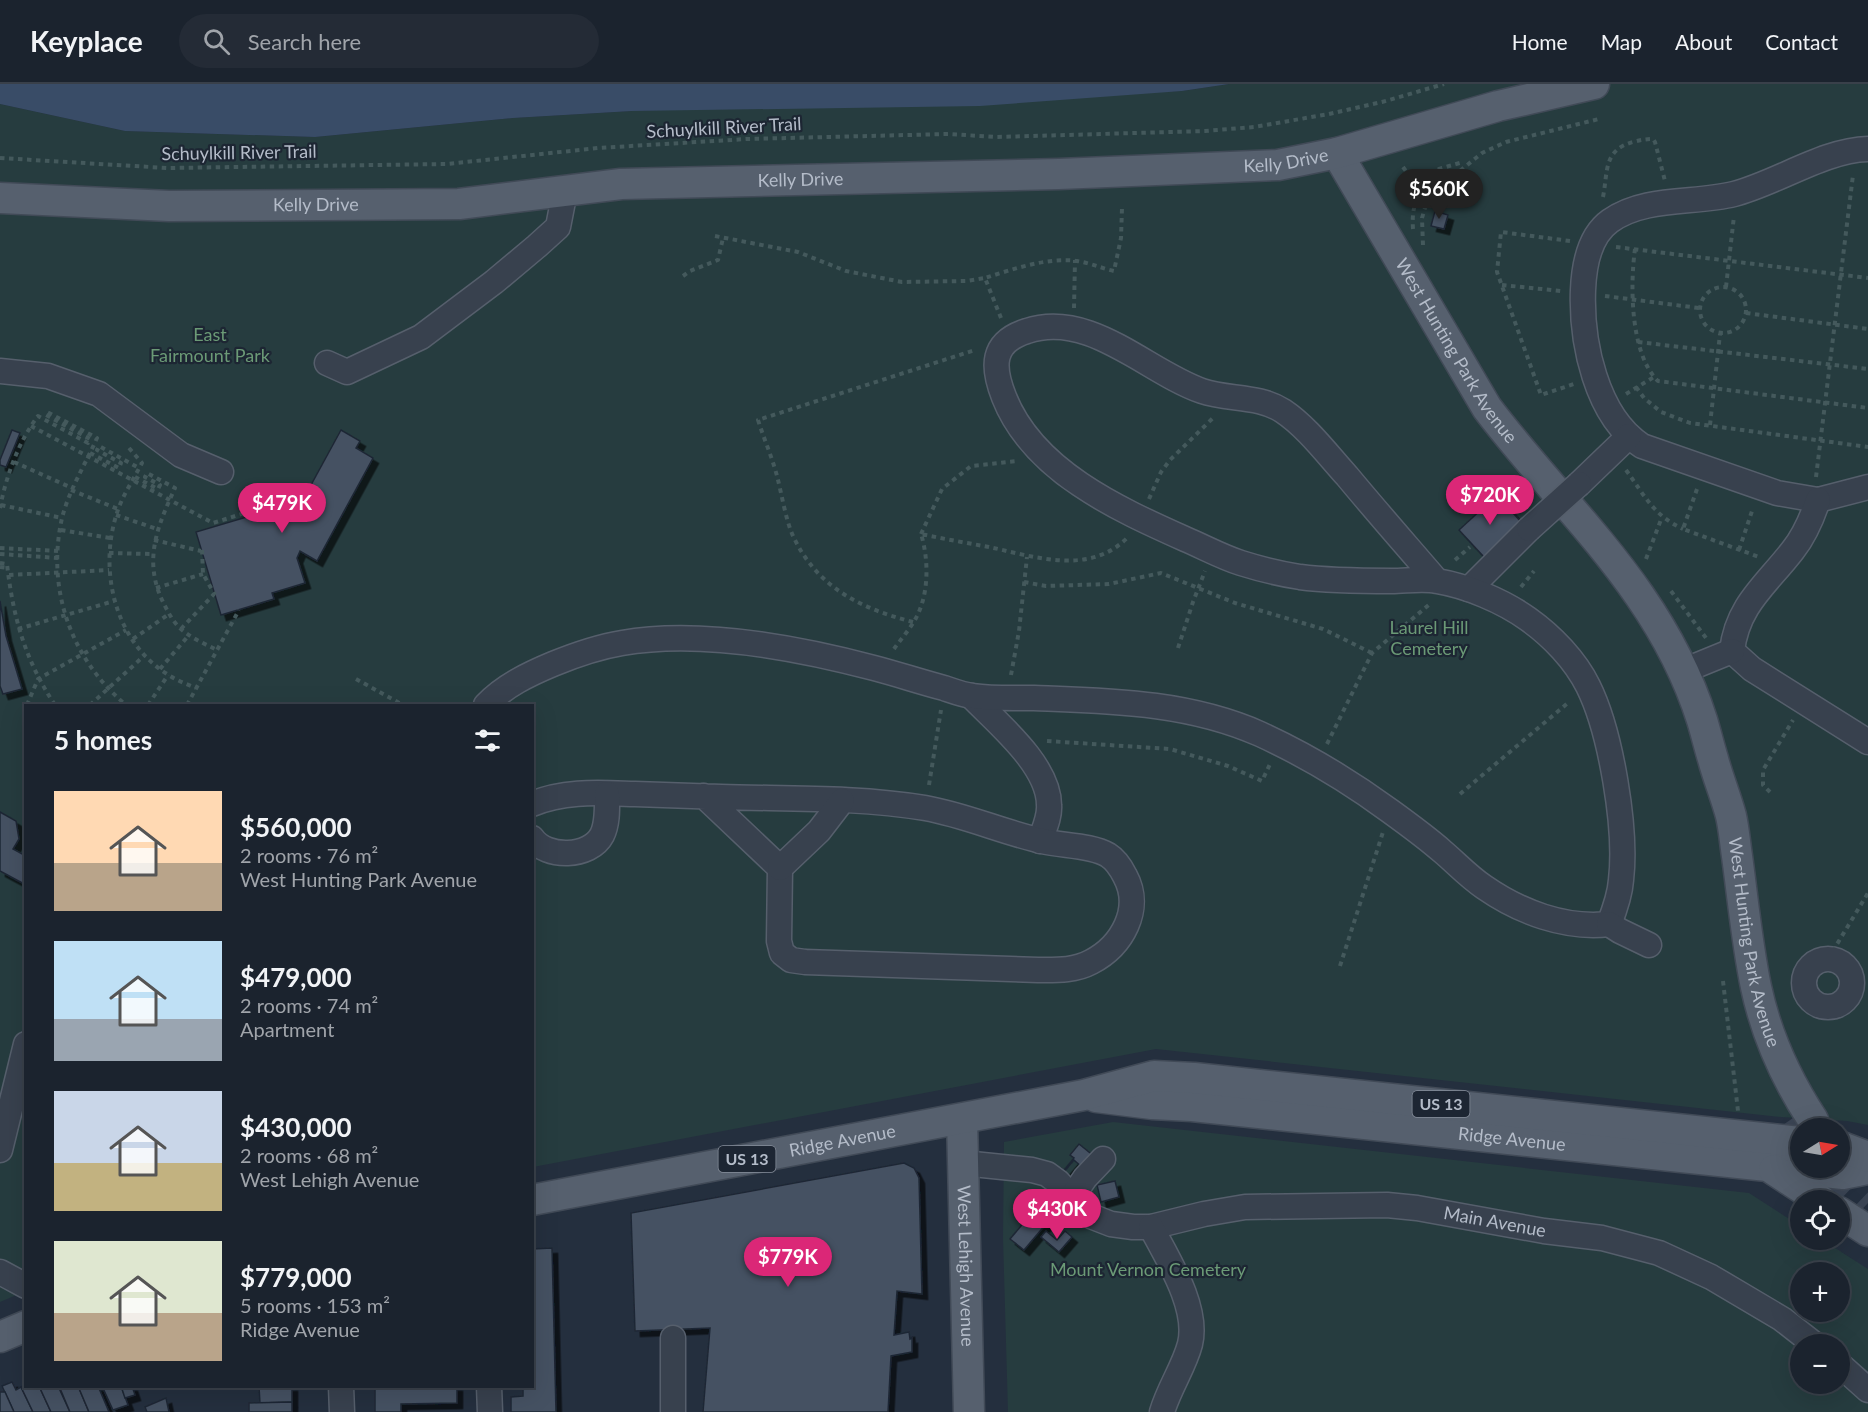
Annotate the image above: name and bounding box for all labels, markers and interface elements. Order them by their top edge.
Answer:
search box [179,14,599,68]
text: Keyplace [30,24,143,58]
icon: search [200,25,233,58]
text: Search here [248,28,361,55]
text: Home [1512,29,1568,54]
text: Map [1601,29,1642,54]
text: About [1675,29,1732,54]
text: Contact [1765,29,1838,54]
street label: Schuylkill River Trail [646,112,802,142]
street label: Schuylkill River Trail [161,140,317,164]
street label: Kelly Drive [1243,143,1330,176]
street label: Kelly Drive [757,167,844,191]
pin: $560K [1397,169,1481,220]
text: $560K [1409,176,1469,200]
street label: Kelly Drive [273,193,359,215]
street label: West Hunting Park Avenue [1391,254,1522,447]
park label: East Fairmount Park [150,323,271,366]
pin: $720K [1448,475,1532,526]
text: $720K [1460,482,1520,506]
pin: $479K [240,483,324,534]
text: $479K [252,490,312,514]
park label: Laurel Hill Cemetery [1389,616,1469,659]
text: 5 homes [54,724,152,756]
icon: filters [471,724,504,757]
text: $560,000 [240,811,352,843]
icon: home [102,815,174,887]
street label: West Hunting Park Avenue [1725,836,1785,1050]
text: 2 rooms · 76 m² [240,843,378,867]
text: West Hunting Park Avenue [240,867,477,891]
text: $479,000 [240,961,352,993]
icon: home [102,965,174,1037]
text: 2 rooms · 74 m² [240,993,378,1017]
text: Apartment [240,1017,334,1041]
road number: US 13 [1412,1091,1470,1117]
text: $430,000 [240,1111,352,1143]
icon: home [102,1115,174,1187]
north arrow [1790,1118,1850,1178]
map controls [1790,1118,1850,1394]
street label: Ridge Avenue [787,1119,897,1161]
street label: Ridge Avenue [1457,1122,1567,1155]
text: 2 rooms · 68 m² [240,1143,378,1167]
road number: US 13 [718,1146,776,1172]
text: West Lehigh Avenue [240,1167,419,1191]
street label: West Lehigh Avenue [954,1185,979,1347]
pin: $430K [1015,1189,1099,1240]
button: locate [1790,1190,1850,1250]
text: $430K [1027,1196,1087,1220]
street label: Main Avenue [1442,1201,1548,1241]
pin: $779K [746,1237,830,1288]
text: $779K [758,1244,818,1268]
park label: Mount Vernon Cemetery [1050,1258,1247,1280]
text: $779,000 [240,1261,352,1293]
button: + [1790,1262,1850,1322]
icon: home [102,1265,174,1337]
text: 5 rooms · 153 m² [240,1293,390,1317]
text: Ridge Avenue [240,1317,360,1341]
button: − [1790,1334,1850,1394]

